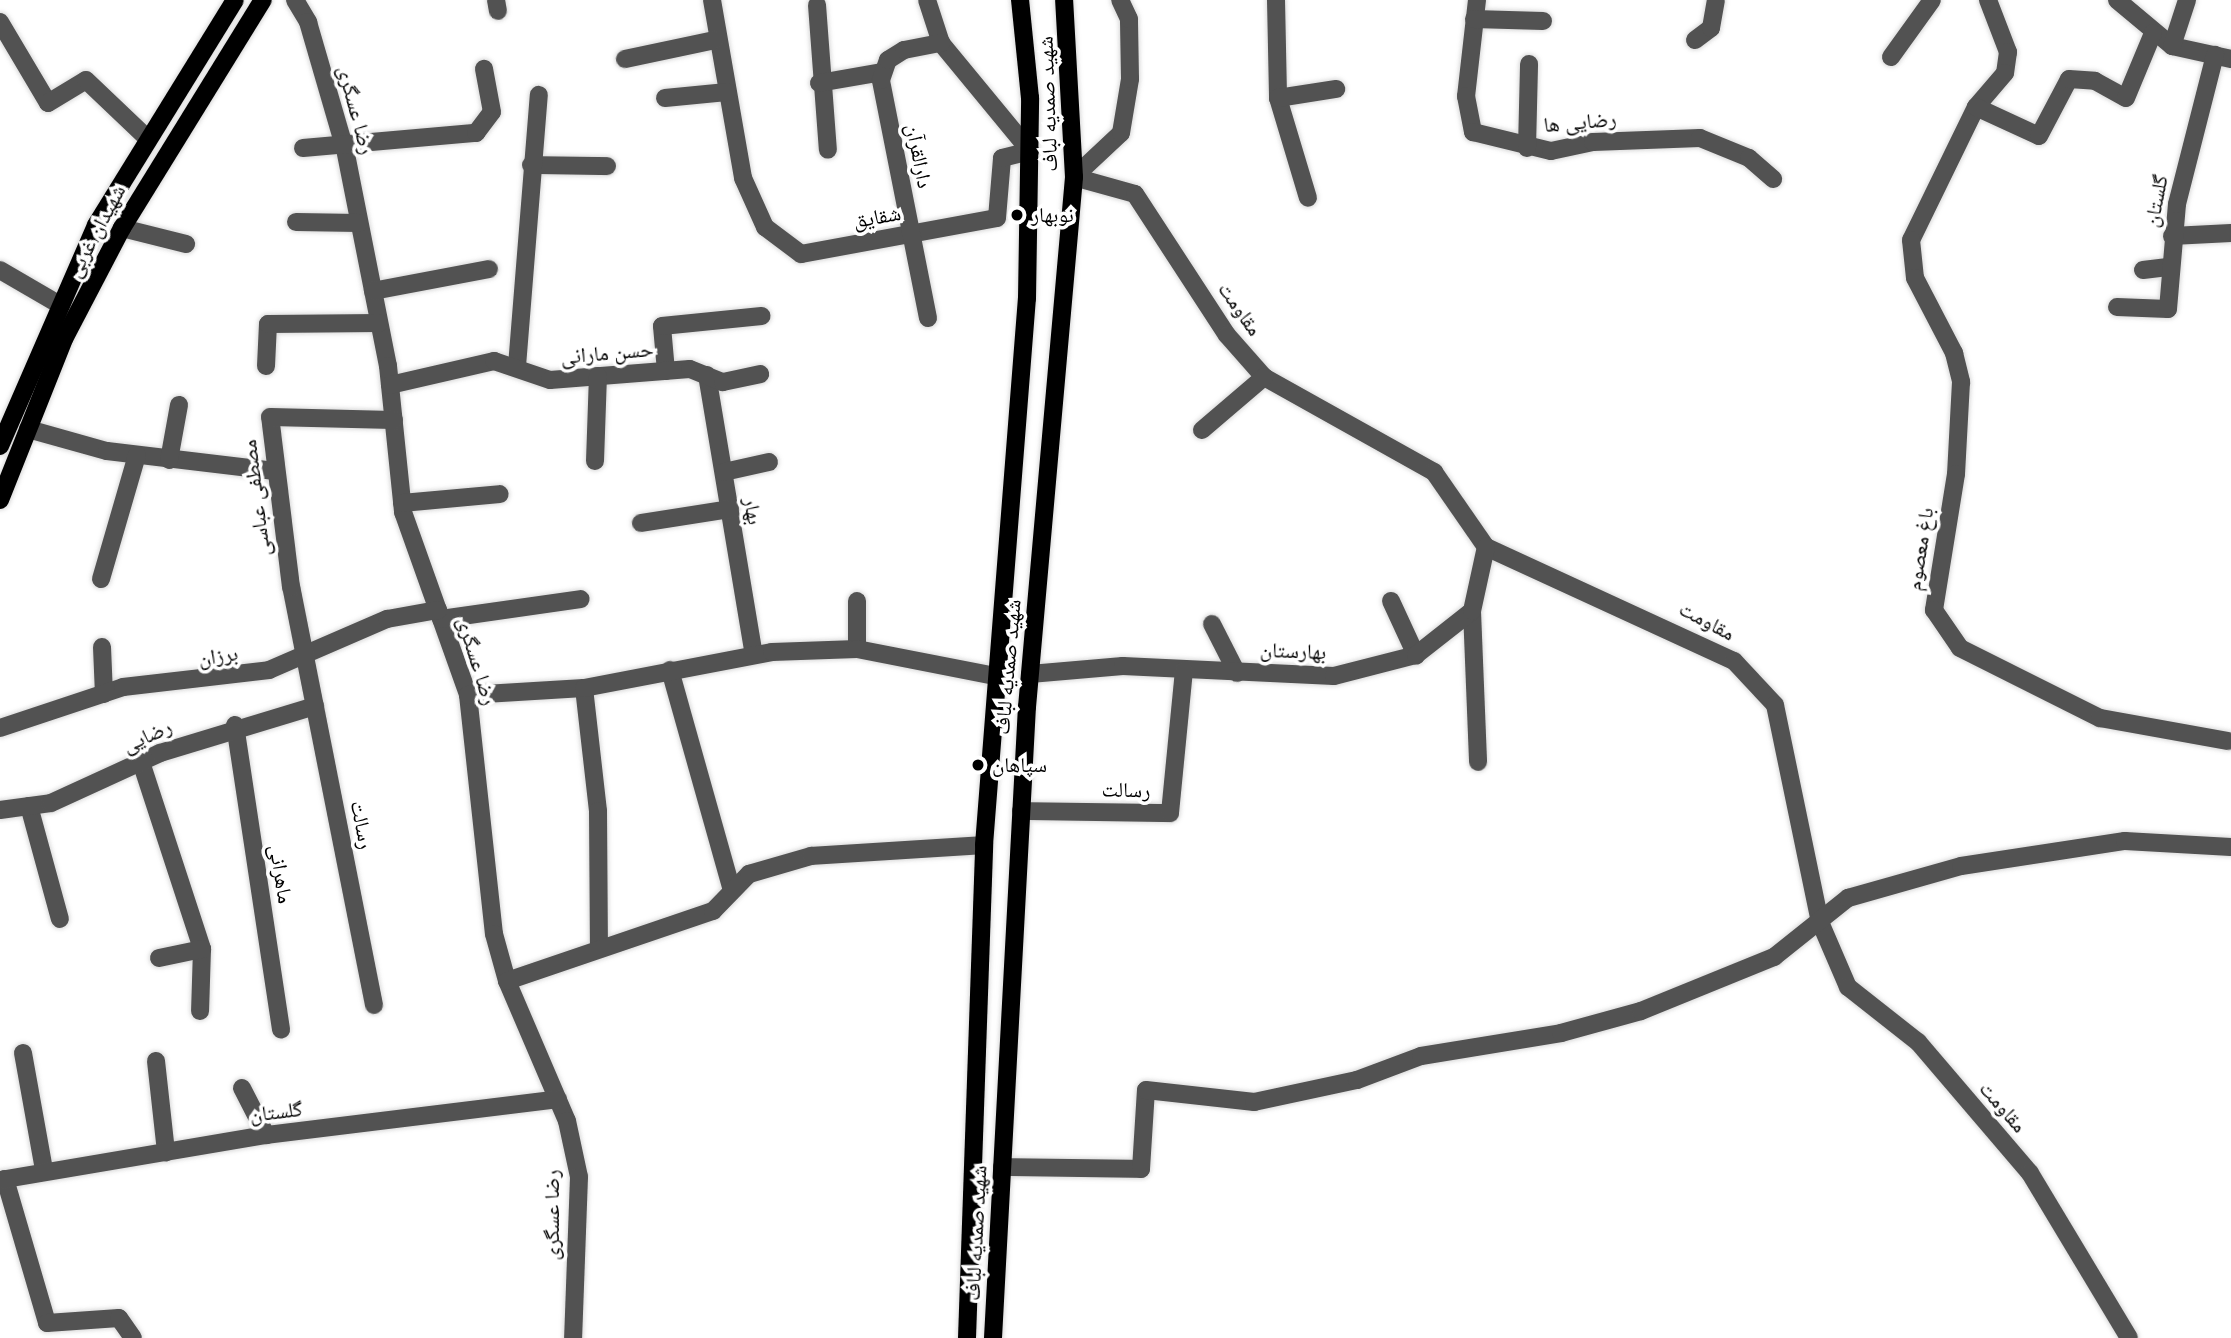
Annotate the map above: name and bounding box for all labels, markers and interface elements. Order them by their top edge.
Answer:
street label: شهید صمدیه لباف [1033,36,1063,172]
street label: رضا عسگری [332,63,380,157]
street label: رضایی ها [1543,106,1617,138]
street label: دارالقرآن [900,122,938,190]
street label: گلستان [2139,173,2173,229]
street label: شهیدان غربی [61,180,131,282]
street label: شقایق [851,200,903,234]
place label: نوبهار [1031,202,1074,228]
marker: نوبهار [1009,207,1025,223]
street label: مقاومت [1213,277,1267,341]
street label: حسن مارانی [560,336,654,370]
street label: مصطفی عباسی [236,438,276,558]
street label: بهار [738,495,768,527]
street label: باغ معصوم [1901,506,1939,592]
street label: مقاومت [1675,596,1739,646]
street label: شهید صمدیه لباف [990,598,1026,736]
street label: رضا عسگری [452,614,502,708]
street label: بهارستان [1259,637,1327,665]
street label: برزان [196,640,240,672]
street label: رضایی [118,714,176,758]
place label: سپاهان [992,752,1047,778]
marker: سپاهان [970,757,986,773]
street label: رسالت [1101,777,1151,803]
street label: رسالت [345,799,379,851]
street label: ماهرانی [264,843,298,905]
street label: مقاومت [1974,1076,2032,1138]
street label: گلستان [248,1096,304,1128]
street label: شهید صمدیه لباف [960,1165,992,1301]
street label: رضا عسگری [539,1170,565,1260]

